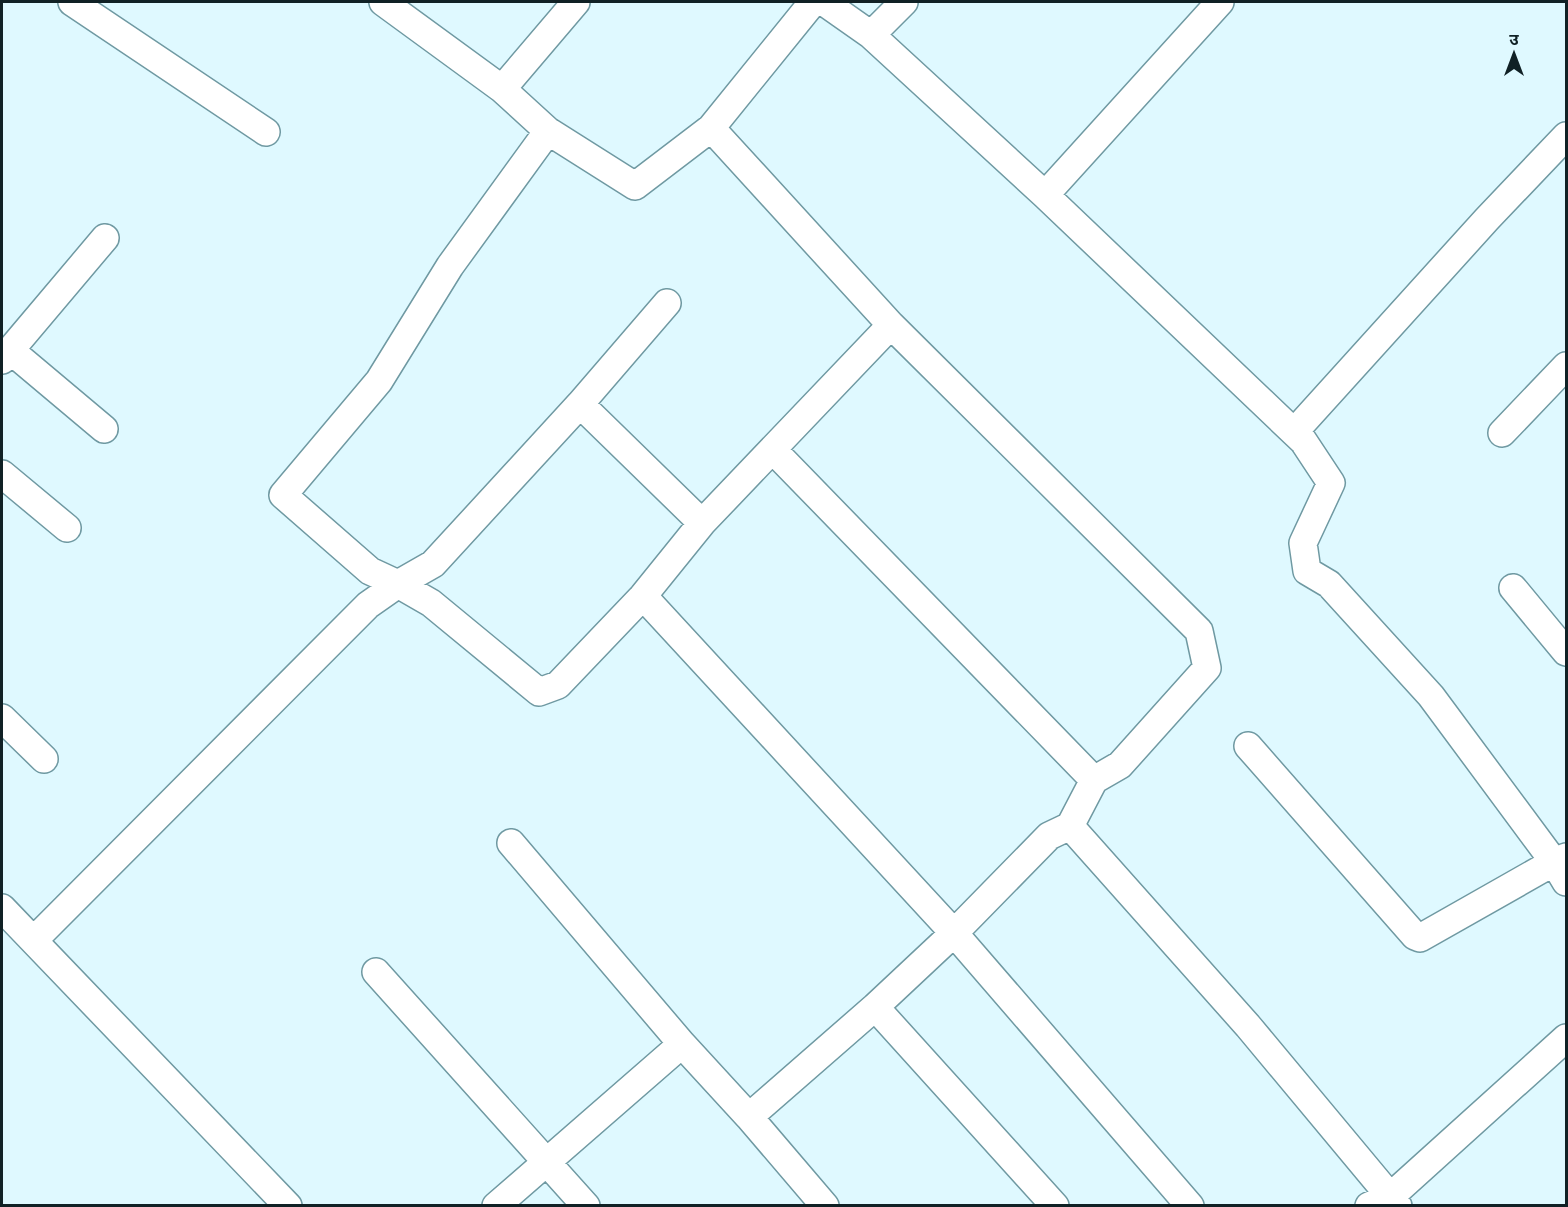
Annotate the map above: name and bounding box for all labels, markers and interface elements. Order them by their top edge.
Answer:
north arrow [1484,24,1544,84]
text: उ [1509,30,1519,49]

